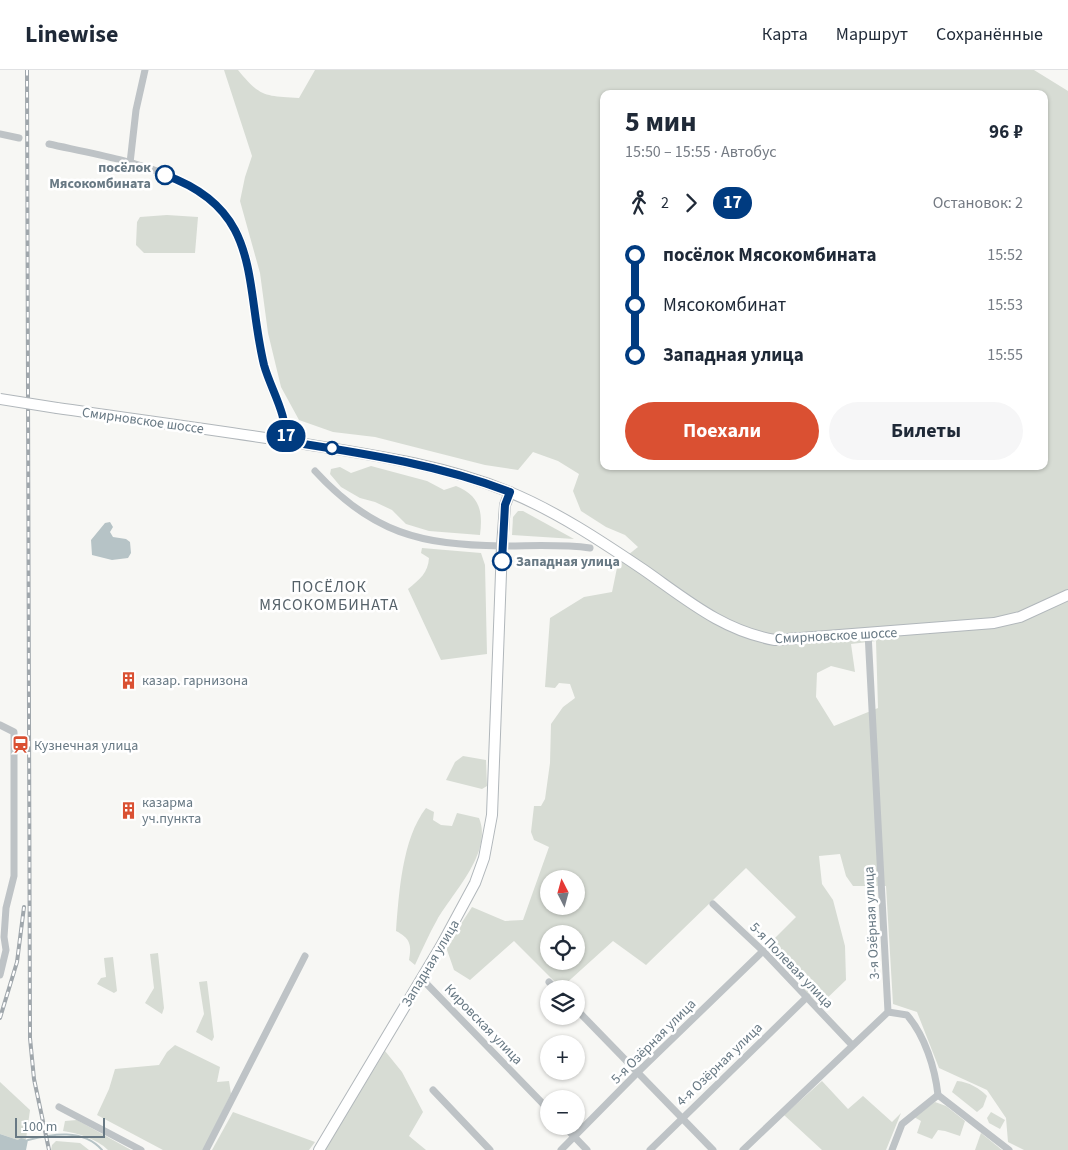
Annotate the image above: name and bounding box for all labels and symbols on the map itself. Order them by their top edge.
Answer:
place label: посёлок Мясокомбината [49,158,151,194]
marker: посёлок Мясокомбината [155,165,175,185]
street label: Смирновское шоссе [81,403,205,439]
line badge: 17 [264,420,308,452]
unlabelled marker [325,441,339,455]
marker: Западная улица [492,551,512,571]
place label: Западная улица [516,552,620,572]
district label: ПОСЁЛОК МЯСОКОМБИНАТА [259,576,399,616]
street label: Смирновское шоссе [774,623,898,649]
building icon: казар. гарнизона [118,670,138,690]
place label: казар. гарнизона [142,671,248,691]
station icon: Кузнечная улица [10,735,30,755]
place label: Кузнечная улица [34,736,138,756]
place label: казарма уч.пункта [142,793,201,829]
building icon: казарма уч.пункта [118,800,138,820]
street label: 3-я Озёрная улица [859,866,885,980]
north arrow [540,870,585,915]
street label: Западная улица [397,916,465,1011]
street label: 5-я Полевая улица [745,918,838,1013]
street label: Кировская улица [439,980,527,1070]
street label: 5-я Озёрная улица [607,995,701,1089]
street label: 4-я Озёрная улица [672,1018,767,1111]
scale bar [15,1115,105,1138]

